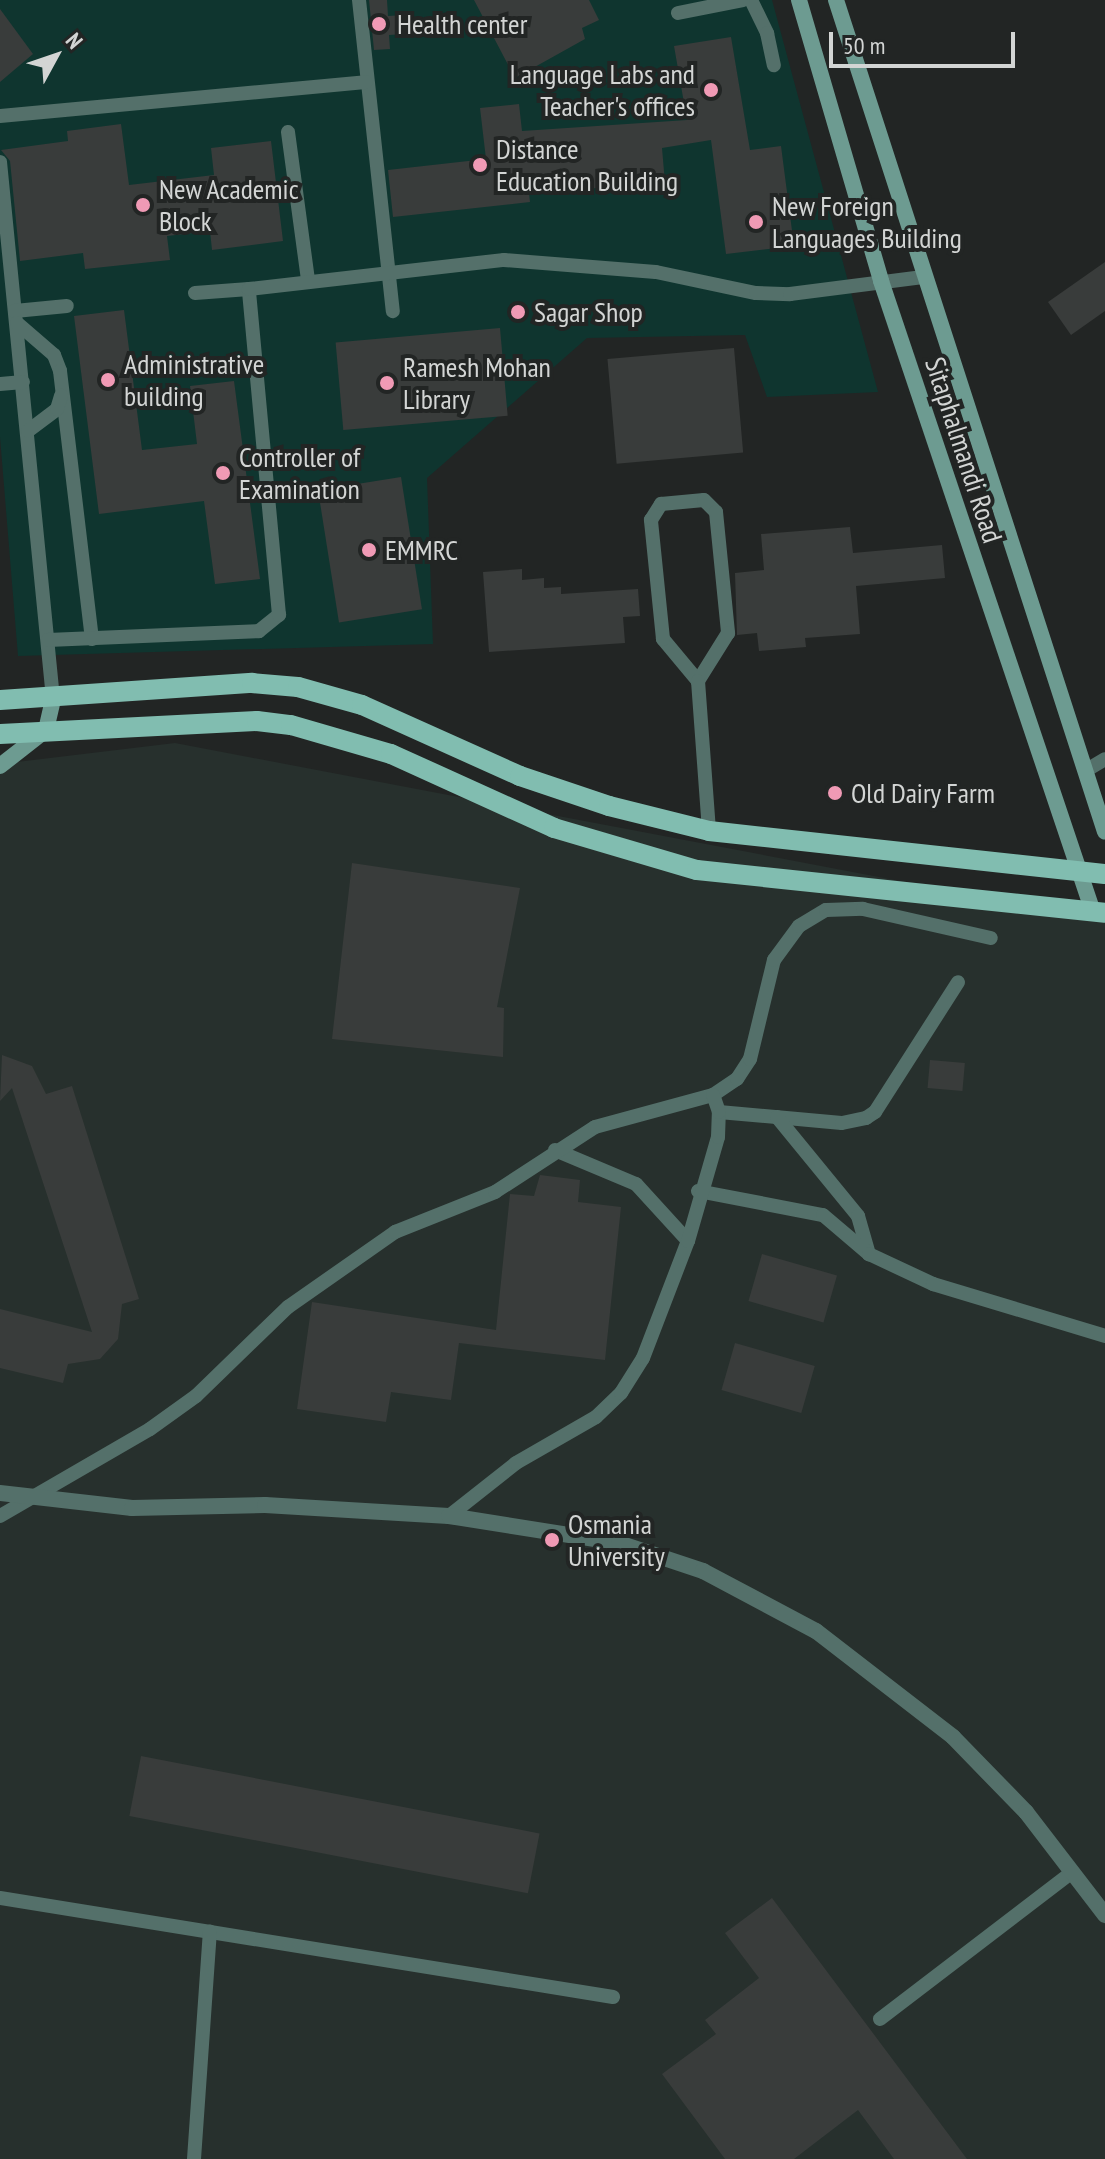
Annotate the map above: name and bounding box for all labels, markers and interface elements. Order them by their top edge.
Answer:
place label: Health center [397,7,527,41]
marker: Health center [368,13,390,35]
north arrow [16,16,96,96]
scale bar [833,16,1019,66]
text: N [60,27,89,54]
text: 50 m [843,30,885,61]
place label: Language Labs and Teacher's offices [510,57,695,123]
marker: Language Labs and Teacher's offices [702,81,720,99]
place label: Distance Education Building [496,132,678,198]
marker: Distance Education Building [471,156,489,174]
place label: New Academic Block [159,172,300,238]
place label: New Foreign Languages Building [772,189,962,255]
marker: New Academic Block [134,196,152,214]
marker: New Foreign Languages Building [747,213,765,231]
place label: Sagar Shop [534,295,643,329]
marker: Sagar Shop [509,303,527,321]
place label: Administrative building [124,347,264,413]
place label: Ramesh Mohan Library [403,350,551,416]
street label: Sitaphalmandi Road [918,353,1010,547]
marker: Administrative building [99,371,117,389]
marker: Ramesh Mohan Library [378,374,396,392]
place label: Controller of Examination [239,440,360,506]
marker: Controller of Examination [214,464,232,482]
place label: EMMRC [385,533,458,567]
marker: EMMRC [360,541,378,559]
place label: Old Dairy Farm [851,776,996,810]
marker: Old Dairy Farm [826,784,844,802]
place label: Osmania University [568,1507,665,1573]
marker: Osmania University [543,1531,561,1549]

